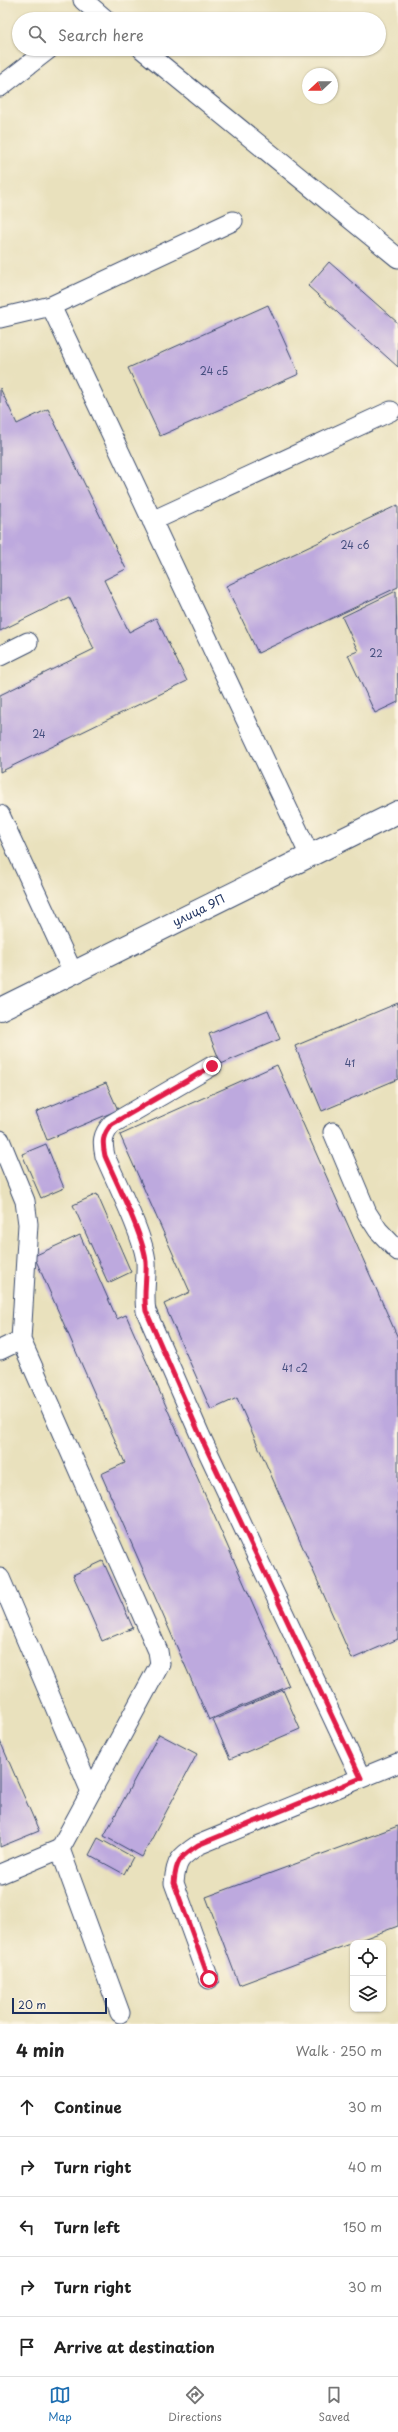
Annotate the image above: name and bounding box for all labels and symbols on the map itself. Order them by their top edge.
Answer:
north arrow [302,68,338,104]
house number: 24 с5 [200,363,228,378]
house number: 24 с6 [341,537,369,552]
house number: 22 [369,645,383,660]
house number: 24 [32,726,46,741]
street label: улица 9П [169,889,228,930]
house number: 41 [345,1055,355,1070]
route end [203,1057,221,1075]
house number: 41 с2 [282,1360,308,1375]
route start [200,1970,218,1988]
scale bar [12,1996,107,2015]

